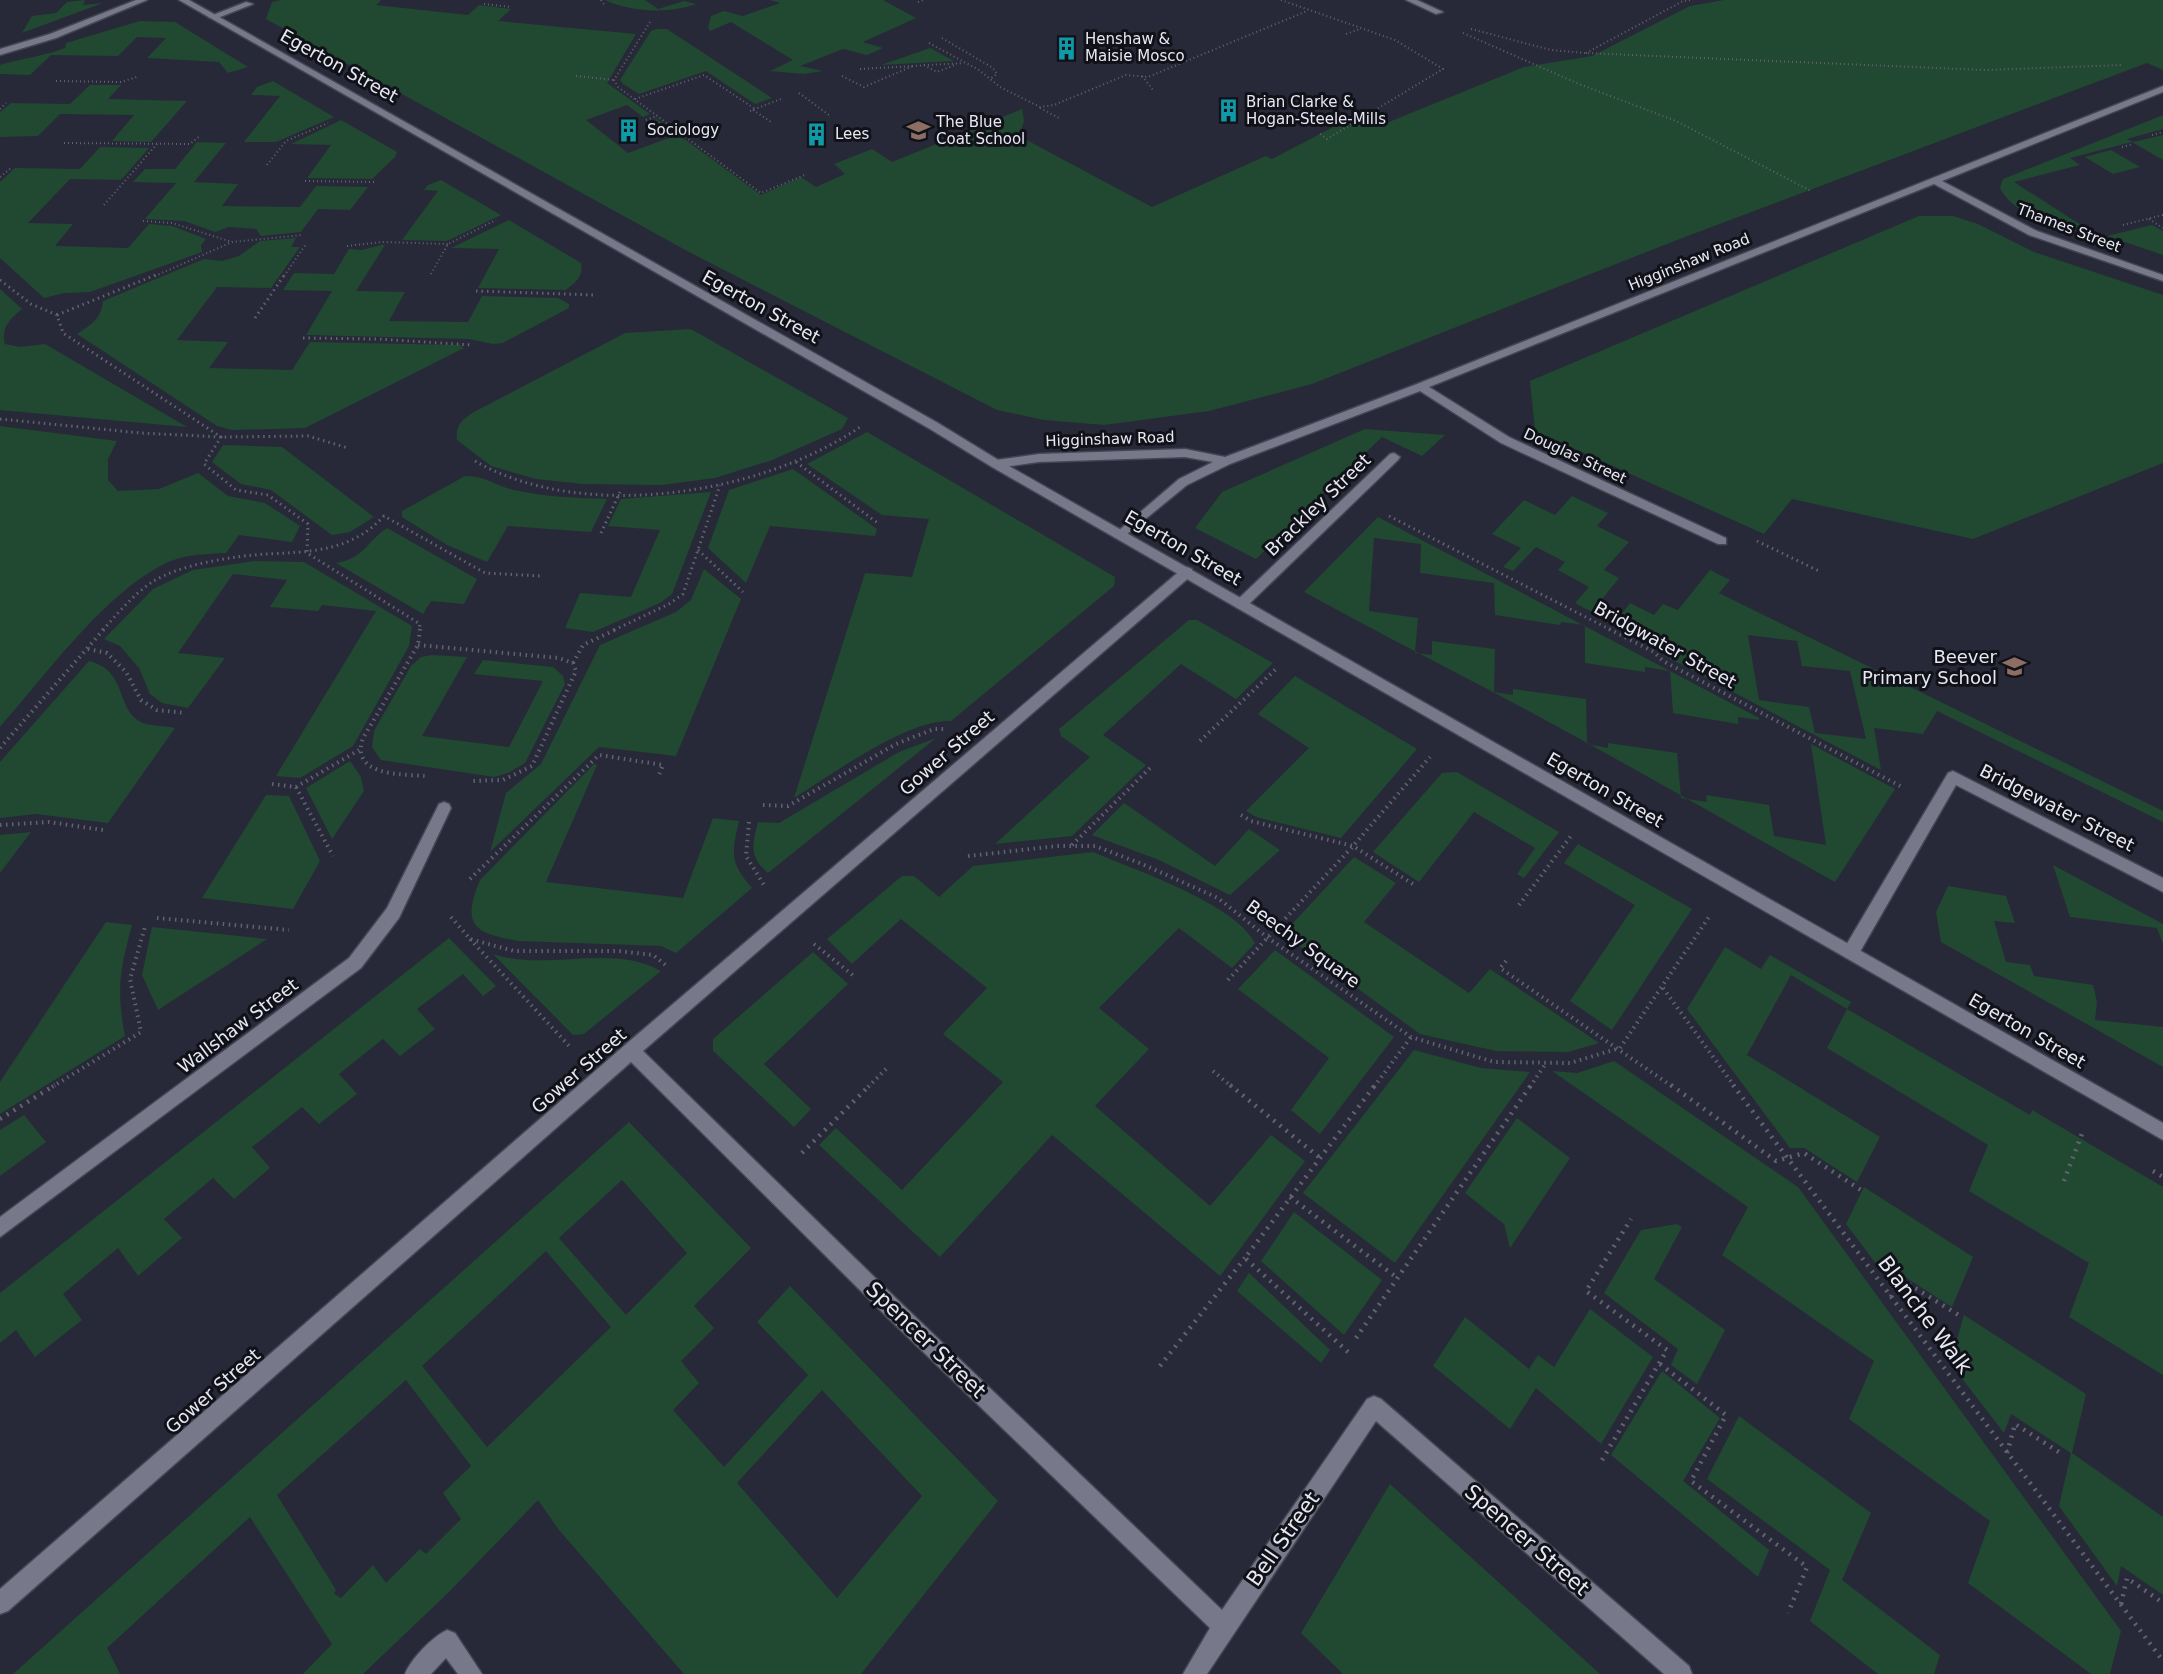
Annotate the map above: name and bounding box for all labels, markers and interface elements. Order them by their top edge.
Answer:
street label: Egerton Street [277,25,402,107]
place label: Henshaw & Maisie Mosco [1085,30,1185,65]
building icon: Henshaw & Maisie Mosco [1054,35,1080,61]
place label: Brian Clarke & Hogan-Steele-Mills [1246,93,1386,128]
building icon: Brian Clarke & Hogan-Steele-Mills [1215,98,1241,124]
place label: The Blue Coat School [935,113,1025,148]
building icon: Sociology [616,117,642,143]
school or university icon: The Blue Coat School [905,118,931,144]
place label: Sociology [647,121,719,139]
building icon: Lees [804,121,830,147]
place label: Lees [835,125,870,143]
street label: Thames Street [2014,200,2124,256]
street label: Higginshaw Road [1626,229,1752,295]
street label: Egerton Street [699,266,824,348]
street label: Douglas Street [1521,424,1629,488]
street label: Higginshaw Road [1045,428,1175,450]
street label: Brackley Street [1261,449,1375,560]
street label: Egerton Street [1121,506,1245,589]
street label: Bridgwater Street [1590,597,1740,692]
place label: Beever Primary School [1862,646,1998,688]
school or university icon: Beever Primary School [2002,654,2028,680]
street label: Gower Street [895,706,998,799]
street label: Egerton Street [1543,748,1667,831]
street label: Bridgewater Street [1977,760,2138,856]
street label: Beechy Square [1242,895,1364,992]
street label: Wallshaw Street [174,974,302,1078]
street label: Egerton Street [1965,989,2089,1072]
street label: Gower Street [527,1024,630,1117]
street label: Blanche Walk [1873,1251,1978,1379]
street label: Spencer Street [861,1277,991,1403]
street label: Gower Street [161,1344,264,1437]
street label: Spencer Street [1460,1480,1594,1600]
street label: Bell Street [1242,1487,1324,1591]

